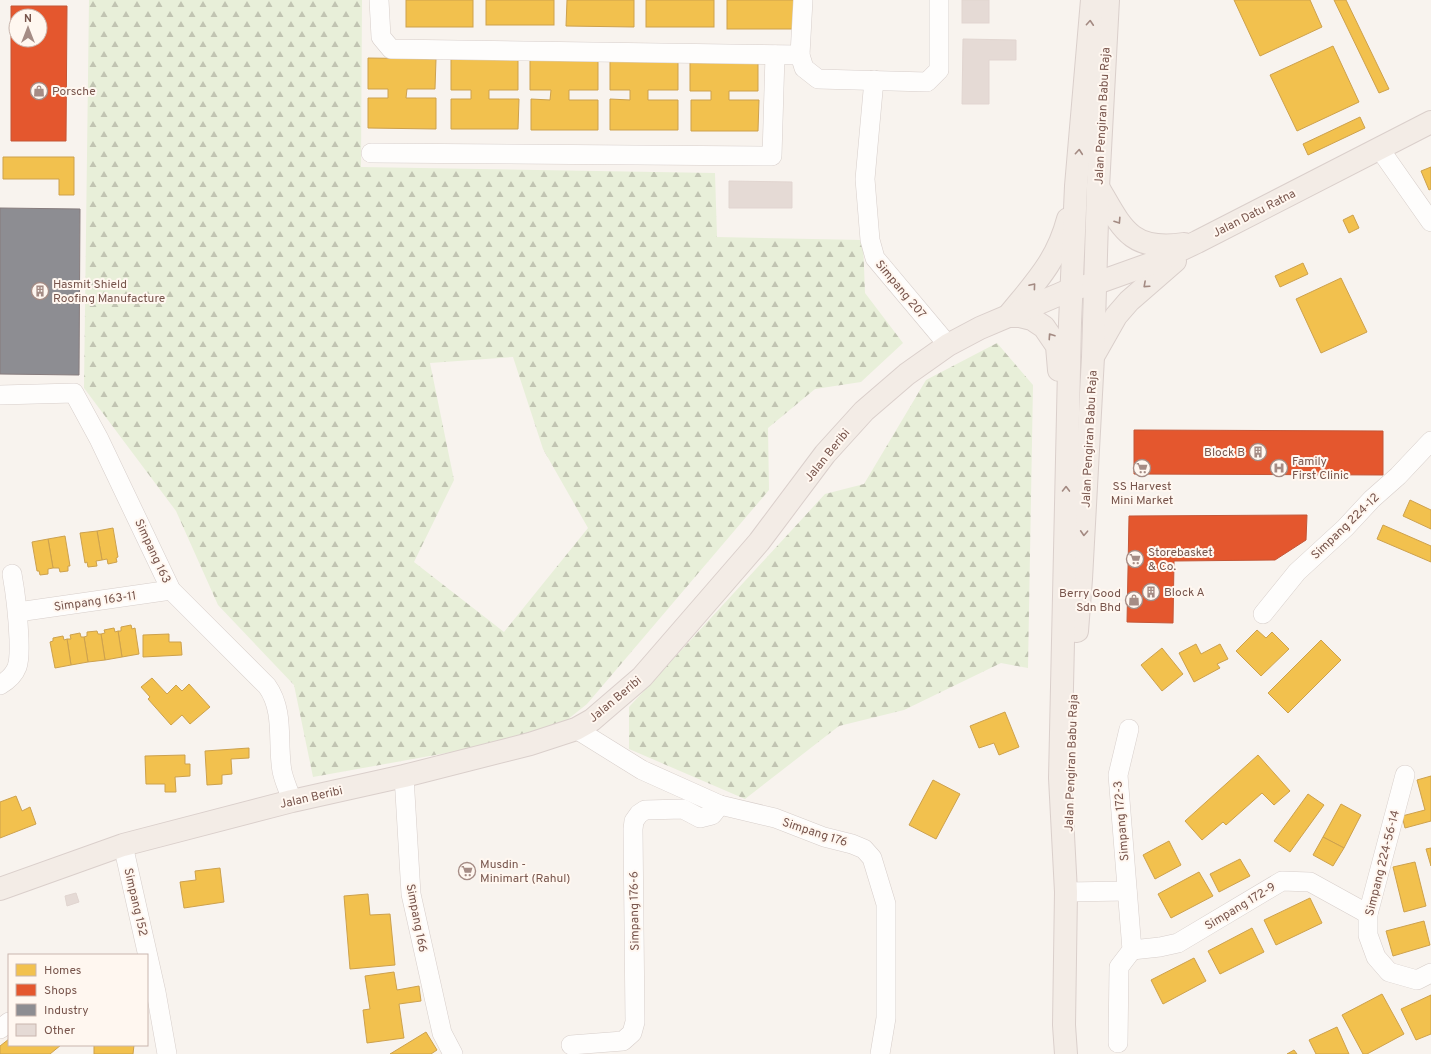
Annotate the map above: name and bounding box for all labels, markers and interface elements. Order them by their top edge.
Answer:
north arrow [8,8,48,48]
text: N [24,12,32,26]
one-way arrow [1086,20,1095,26]
street label: Jalan Pengiran Babu Raja [1091,47,1115,185]
shop icon: Porsche [29,81,49,101]
place label: Porsche [52,84,96,100]
one-way arrow [1075,149,1084,155]
street label: Jalan Datu Ratna [1210,186,1299,242]
one-way arrow [1113,216,1120,223]
street label: Simpang 207 [871,257,929,322]
place label: Hasmit Shield Roofing Manufacture [53,277,165,307]
building icon: Hasmit Shield Roofing Manufacture [30,281,50,301]
one-way arrow [1143,281,1151,288]
one-way arrow [1028,283,1035,290]
one-way arrow [1048,334,1055,341]
street label: Jalan Pengiran Babu Raja [1078,370,1102,508]
street label: Jalan Beribi [801,426,854,486]
building icon: Block B [1248,442,1268,462]
place label: Block B [1204,445,1245,461]
place label: Family First Clinic [1292,454,1349,484]
supermarket icon: SS Harvest Mini Market [1132,458,1152,478]
hospital icon: Family First Clinic [1269,458,1289,478]
place label: SS Harvest Mini Market [1111,479,1173,509]
one-way arrow [1062,486,1070,492]
street label: Simpang 224-12 [1308,490,1383,563]
street label: Simpang 163 [130,517,174,586]
one-way arrow [1079,530,1088,536]
place label: Storebasket & Co. [1148,545,1213,575]
supermarket icon: Storebasket & Co. [1125,549,1145,569]
building icon: Block A [1141,582,1161,602]
place label: Block A [1164,585,1205,601]
place label: Berry Good Sdn Bhd [1059,586,1121,616]
street label: Simpang 163-11 [53,588,137,616]
shop icon: Berry Good Sdn Bhd [1124,590,1144,610]
street label: Jalan Beribi [586,673,645,726]
street label: Jalan Pengiran Babu Raja [1062,694,1082,832]
street label: Simpang 172-3 [1111,780,1133,862]
street label: Jalan Beribi [278,783,344,813]
street label: Simpang 224-56-14 [1362,809,1404,918]
street label: Simpang 176 [780,815,849,851]
place label: Musdin - Minimart (Rahul) [480,857,570,887]
supermarket icon: Musdin - Minimart (Rahul) [457,861,477,881]
street label: Simpang 152 [119,866,151,938]
street label: Simpang 176-6 [626,871,644,951]
street label: Simpang 172-9 [1202,879,1279,934]
street label: Simpang 166 [402,883,430,954]
legend [8,954,148,1046]
text: Homes [44,963,81,979]
text: Shops [44,983,77,999]
text: Industry [44,1003,89,1019]
text: Other [44,1023,76,1039]

